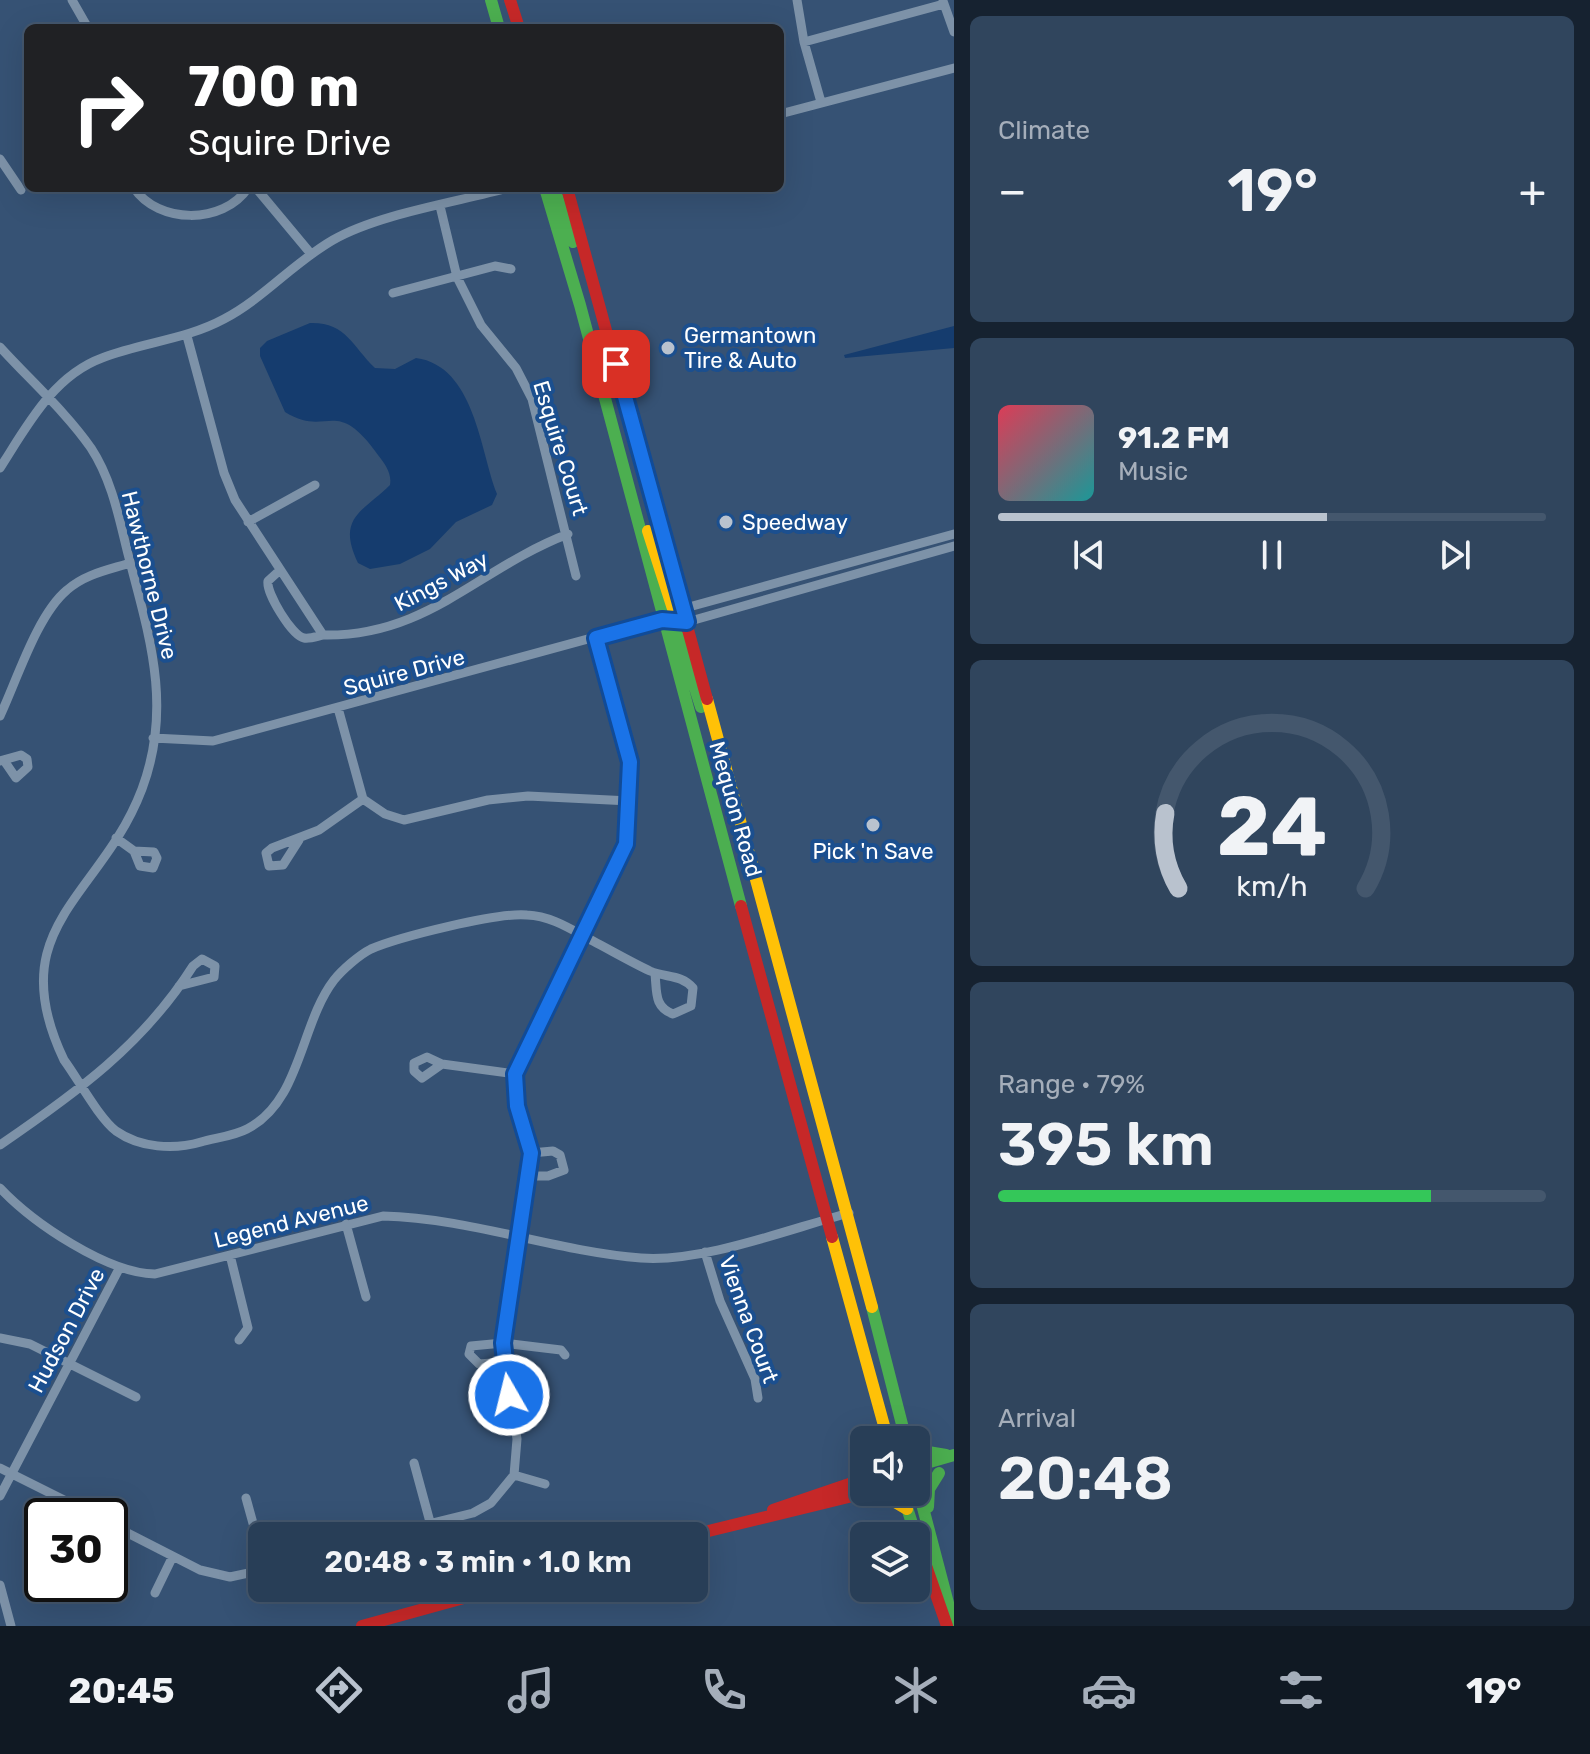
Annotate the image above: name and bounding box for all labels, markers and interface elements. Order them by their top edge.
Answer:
text: 700 m [188,54,359,120]
icon: right [56,56,160,160]
text: Climate [998,115,1090,146]
text: Squire Drive [188,121,391,164]
text: 19° [1227,155,1318,226]
text: − [998,165,1027,217]
text: + [1519,165,1546,217]
place label: Germantown Tire & Auto [684,322,816,374]
pin [582,330,650,398]
marker: Germantown Tire & Auto [659,339,677,357]
icon: arrive [594,342,638,386]
street label: Esquire Court [527,377,594,519]
text: 91.2 FM [1118,420,1230,456]
text: Music [1118,456,1188,487]
street label: Hawthorne Drive [116,488,183,662]
place label: Speedway [742,509,848,536]
marker: Speedway [717,513,735,531]
icon: previous [1067,533,1111,577]
icon: pause [1250,533,1294,577]
icon: next [1433,533,1477,577]
street label: Kings Way [390,545,493,617]
street label: Squire Drive [341,643,468,702]
street label: Mequon Road [703,738,768,880]
text: 24 [1217,777,1327,876]
marker: Pick 'n Save [864,816,882,834]
place label: Pick 'n Save [812,838,934,865]
text: km/h [1236,869,1308,903]
text: Range · 79% [998,1069,1145,1100]
text: 395 km [998,1109,1214,1180]
street label: Legend Avenue [211,1189,371,1254]
street label: Vienna Court [713,1252,784,1387]
street label: Hudson Drive [22,1263,111,1397]
position arrow [467,1353,551,1437]
text: Arrival [998,1403,1076,1434]
map controls [850,1426,930,1602]
button: sound [850,1426,930,1506]
text: 20:48 [998,1443,1173,1514]
speed limit sign: 30 [24,1498,128,1602]
button: layers [850,1522,930,1602]
text: 20:48 · 3 min · 1.0 km [324,1544,632,1580]
icon: directions [311,1662,367,1718]
icon: music [503,1662,559,1718]
icon: phone [696,1662,752,1718]
icon: climate [888,1662,944,1718]
icon: car [1081,1662,1137,1718]
icon: filters [1273,1662,1329,1718]
text: 20:45 [68,1669,174,1712]
text: 19° [1466,1669,1522,1712]

